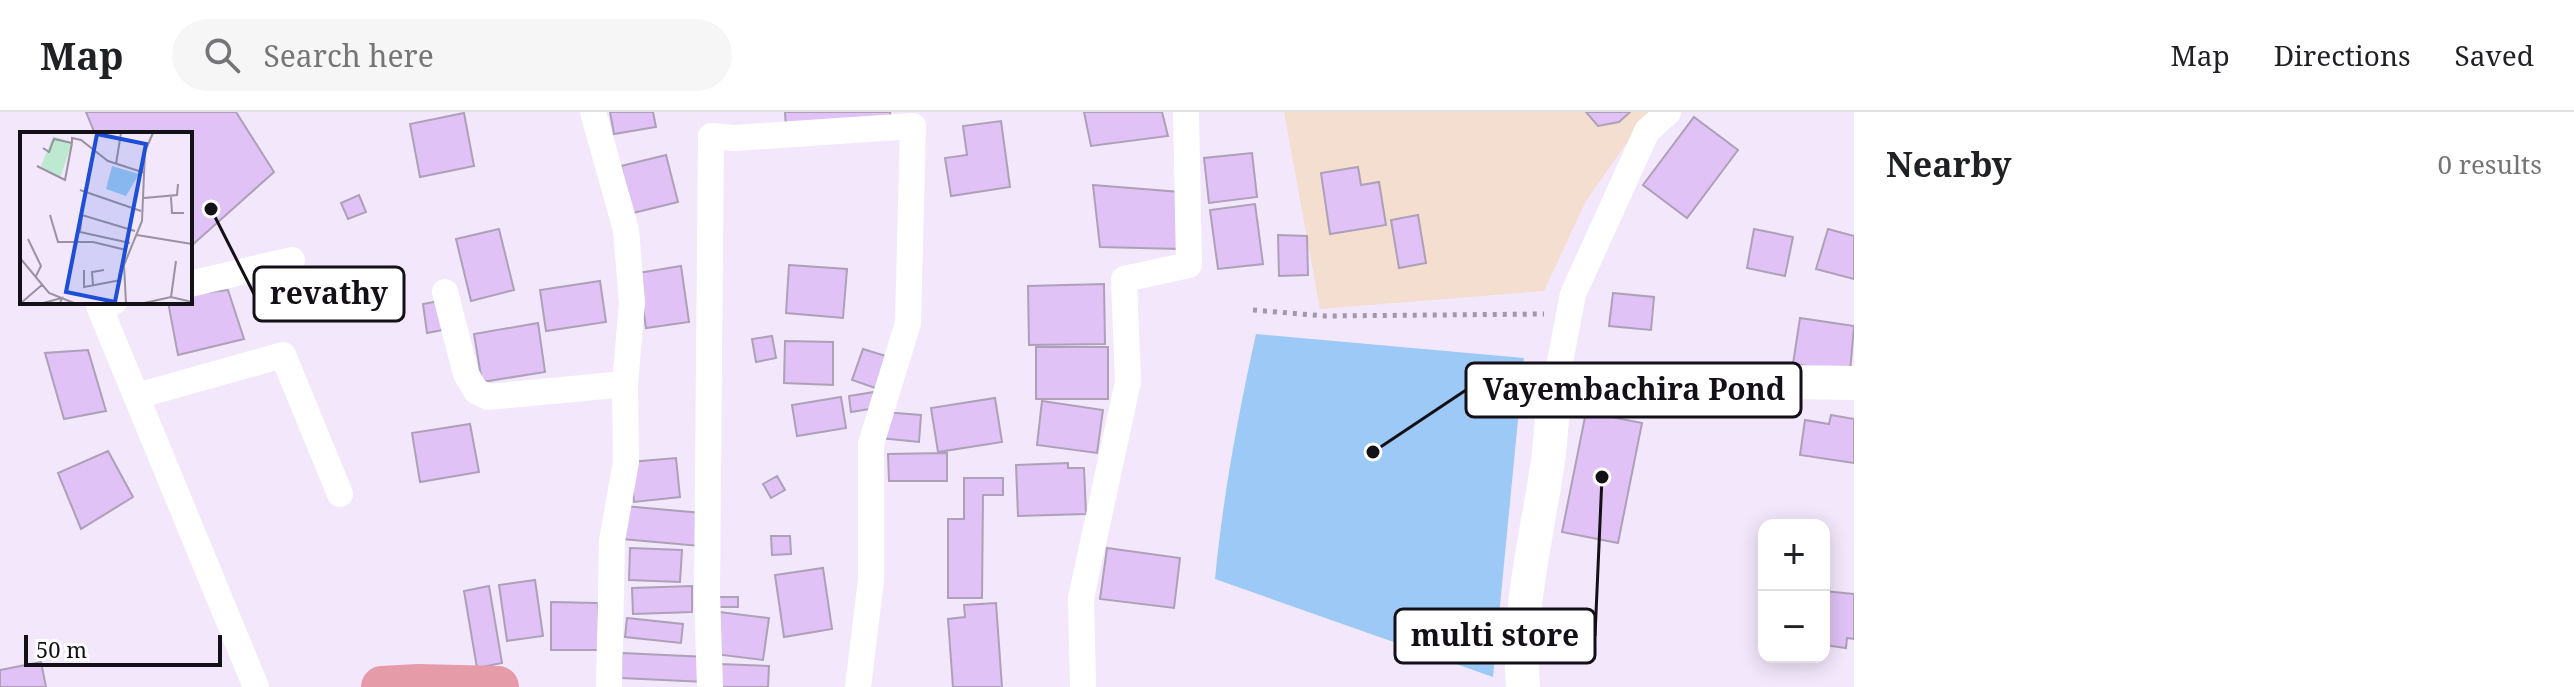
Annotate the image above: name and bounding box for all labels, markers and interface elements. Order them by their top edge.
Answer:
search box [172,19,732,91]
text: Map [40,29,124,81]
icon: search [200,33,244,77]
text: Search here [264,35,434,76]
text: Map [2170,36,2230,74]
text: Directions [2274,36,2411,74]
text: Saved [2455,36,2534,74]
inset map [20,132,192,304]
text: Nearby [1886,141,2012,187]
text: 0 results [2437,146,2542,182]
callout: revathy [254,267,404,321]
text: revathy [270,272,389,313]
callout: Vayembachira Pond [1466,363,1801,417]
text: Vayembachira Pond [1483,368,1785,409]
map controls [1758,519,1830,663]
button: + [1758,519,1830,591]
button: − [1758,591,1830,663]
callout: multi store [1395,609,1595,663]
text: multi store [1411,614,1579,655]
scale bar [24,631,222,667]
text: 50 m [36,634,87,664]

